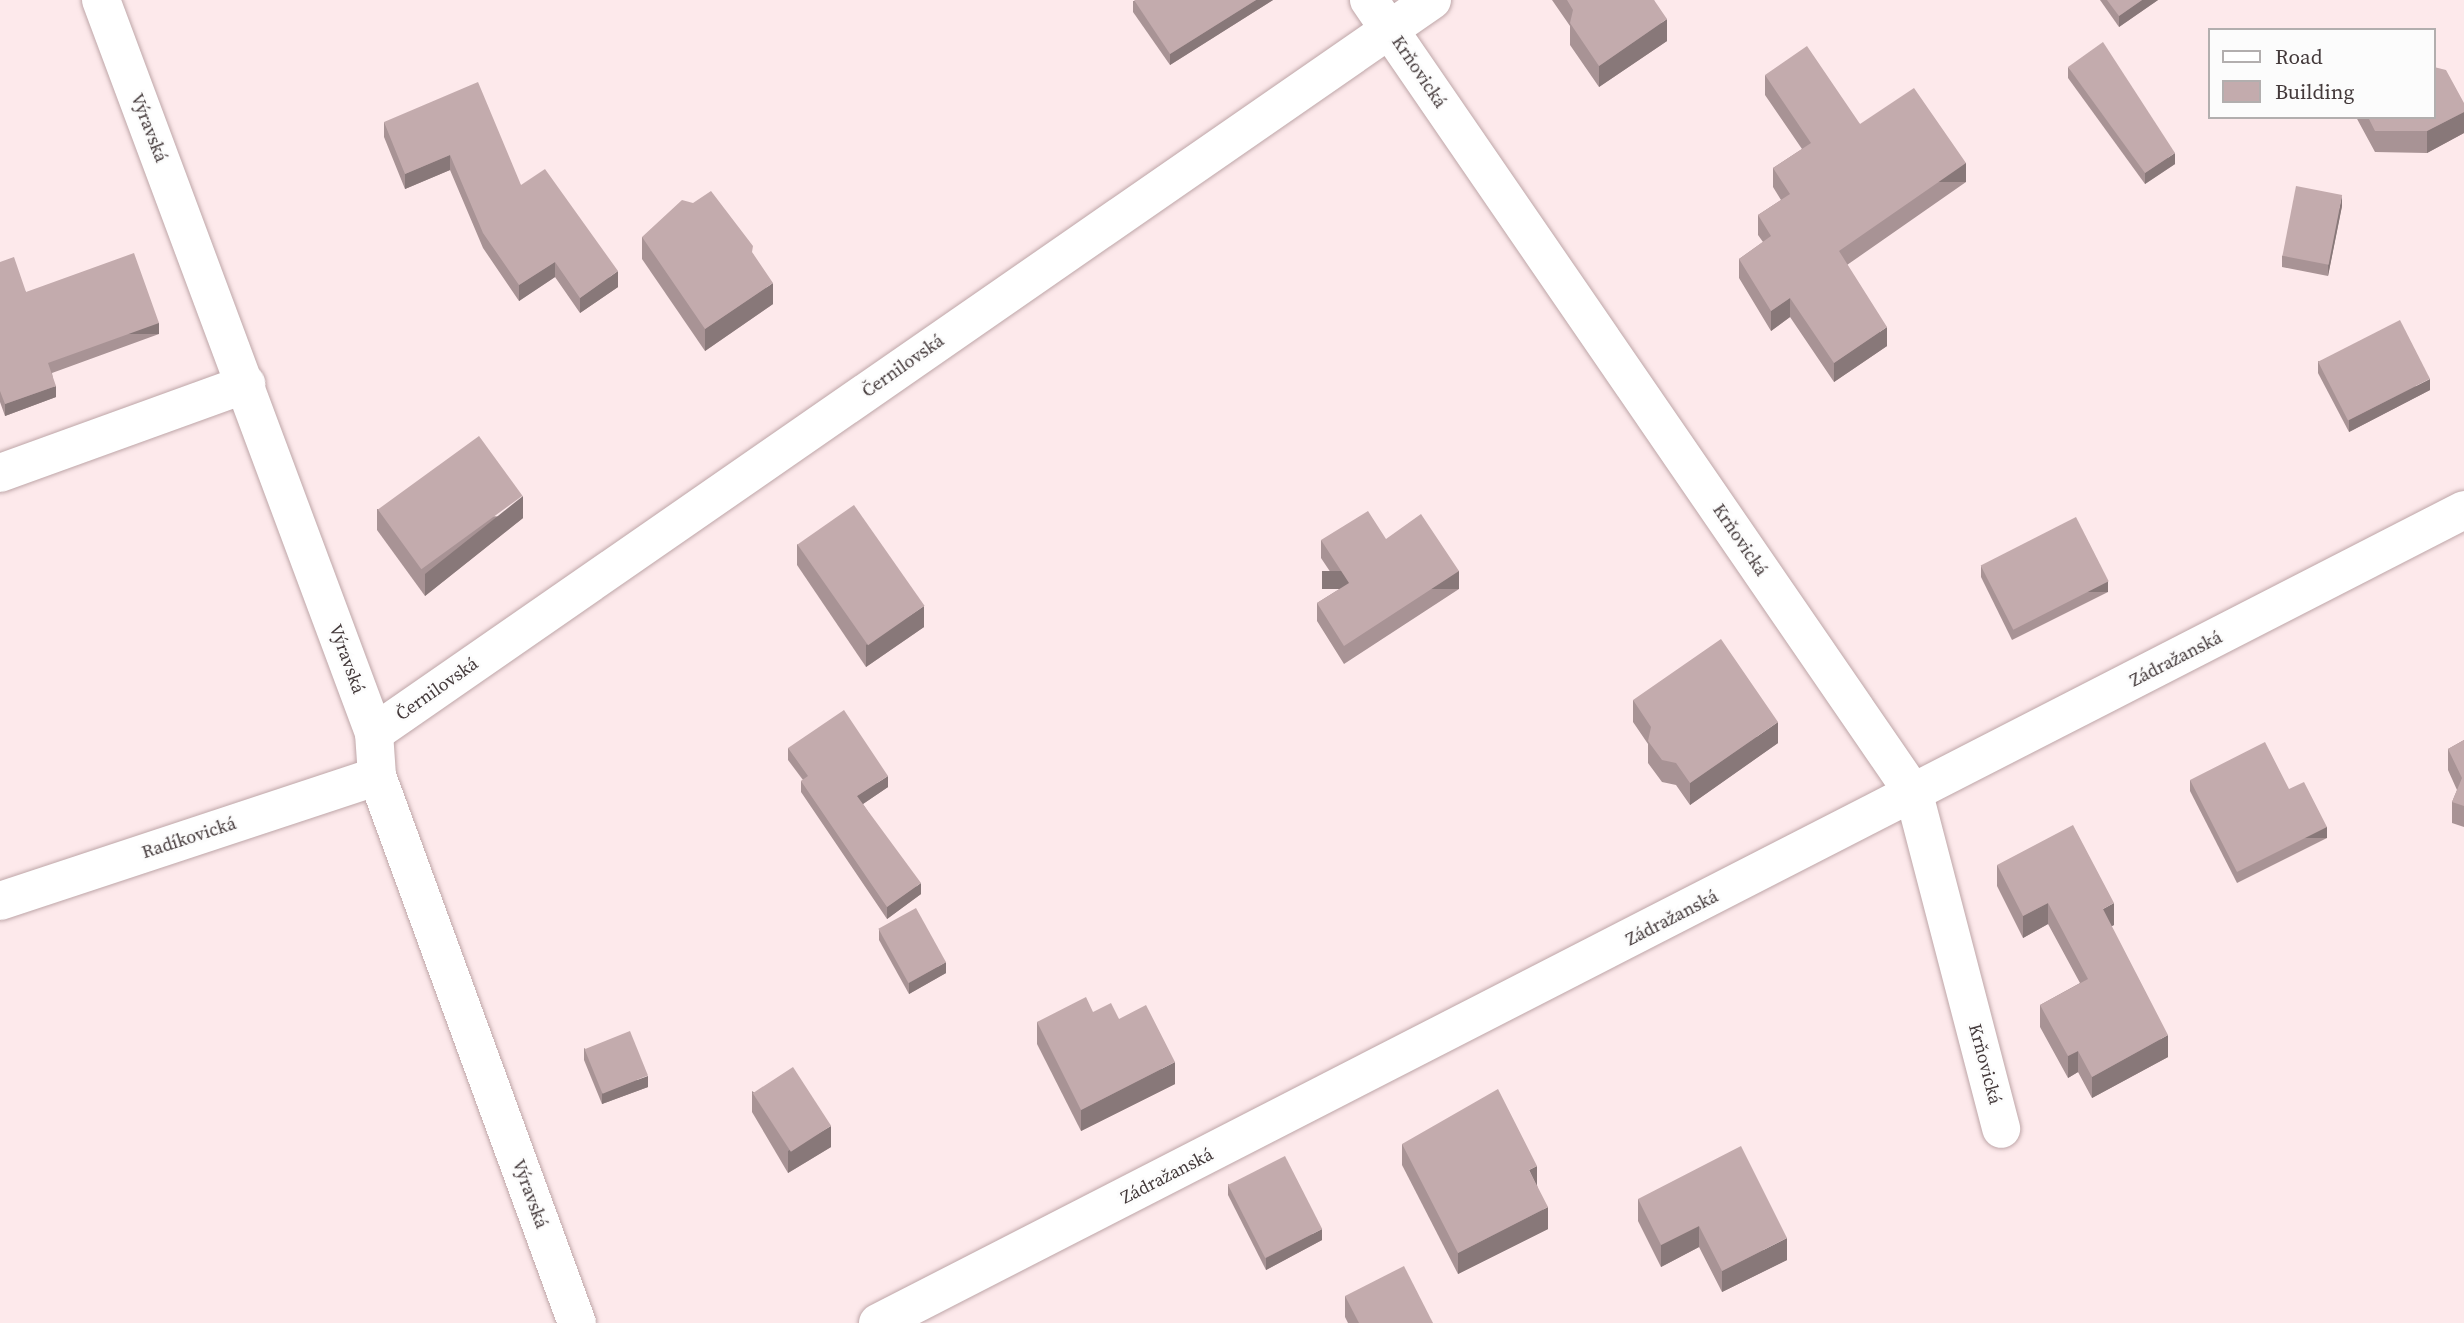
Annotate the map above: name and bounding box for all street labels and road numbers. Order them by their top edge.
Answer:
street label: Krňovická [1387,32,1451,112]
street label: Výravská [126,91,172,165]
street label: Černilovská [858,330,948,402]
street label: Krňovická [1708,500,1772,580]
street label: Výravská [325,621,369,697]
street label: Zádražanská [2126,627,2226,691]
street label: Černilovská [392,653,482,725]
street label: Radíkovická [139,813,239,863]
street label: Zádražanská [1622,886,1722,950]
street label: Krňovická [1964,1021,2006,1107]
street label: Zádražanská [1117,1144,1217,1208]
street label: Výravská [508,1156,552,1232]

